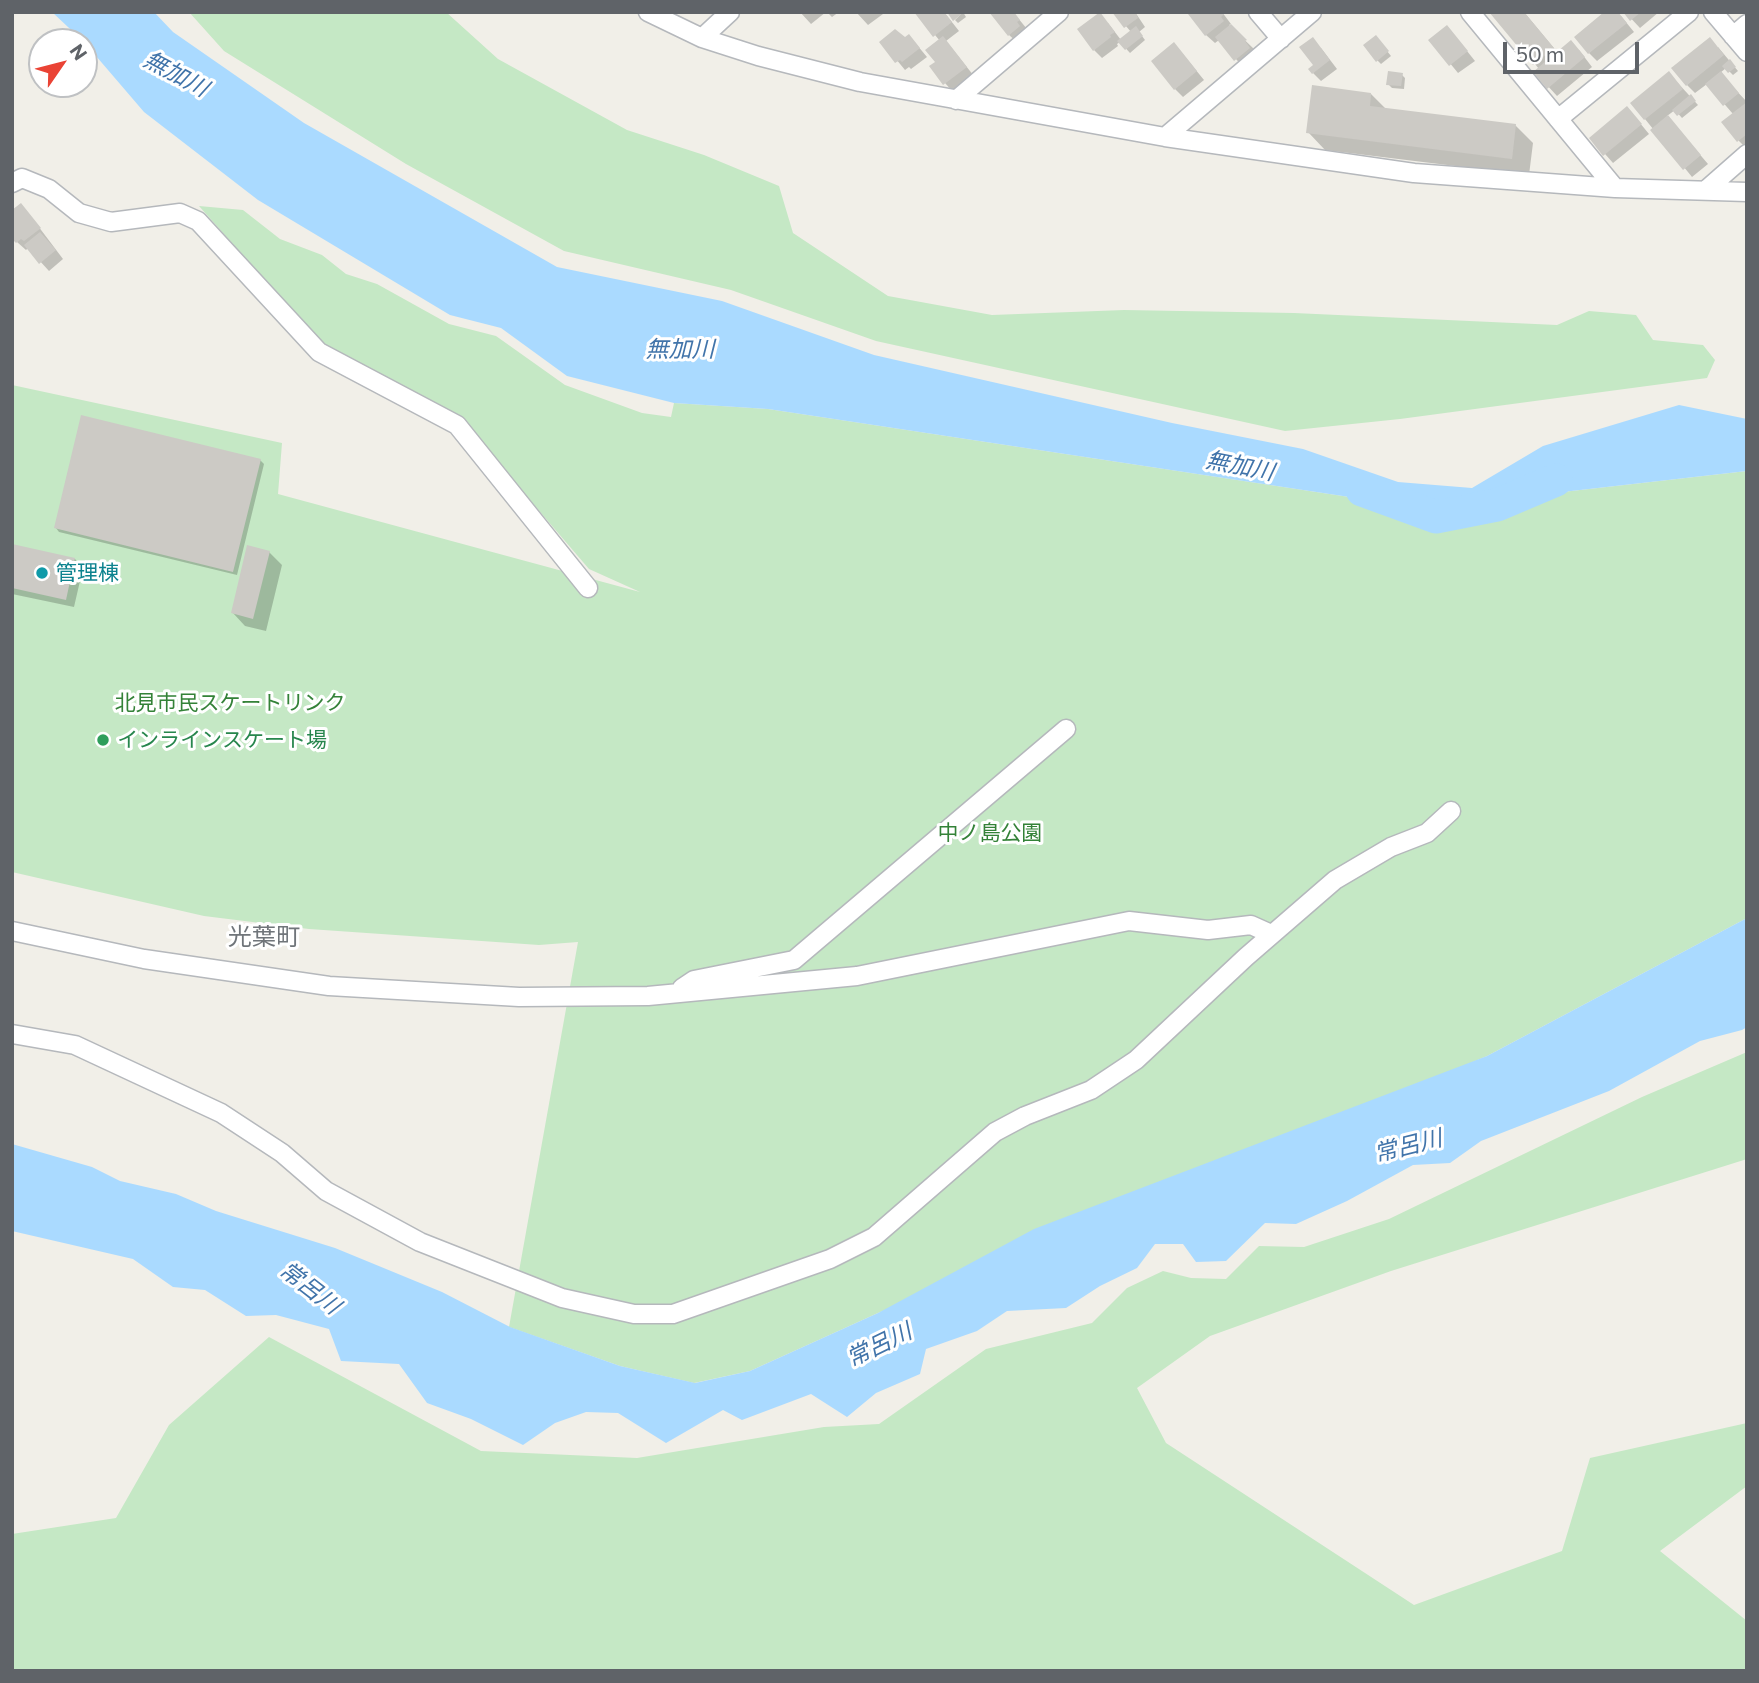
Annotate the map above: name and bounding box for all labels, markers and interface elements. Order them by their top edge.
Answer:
north arrow [28,28,98,98]
scale bar [1507,28,1644,72]
text: N [65,39,92,64]
text: 50 m [1516,41,1564,66]
water label: 無加川 [139,46,213,102]
water label: 無加川 [646,335,714,363]
water label: 無加川 [1204,446,1276,486]
place label: 管理棟 [56,560,119,586]
marker: 管理棟 [34,565,50,581]
park label: 北見市民スケートリンク [115,690,345,716]
place label: インラインスケート場 [117,727,327,753]
marker: インラインスケート場 [95,732,111,748]
park label: 中ノ島公園 [938,820,1042,846]
district label: 光葉町 [228,923,300,951]
water label: 常呂川 [1371,1124,1445,1168]
water label: 常呂川 [274,1256,346,1320]
water label: 常呂川 [842,1317,916,1373]

